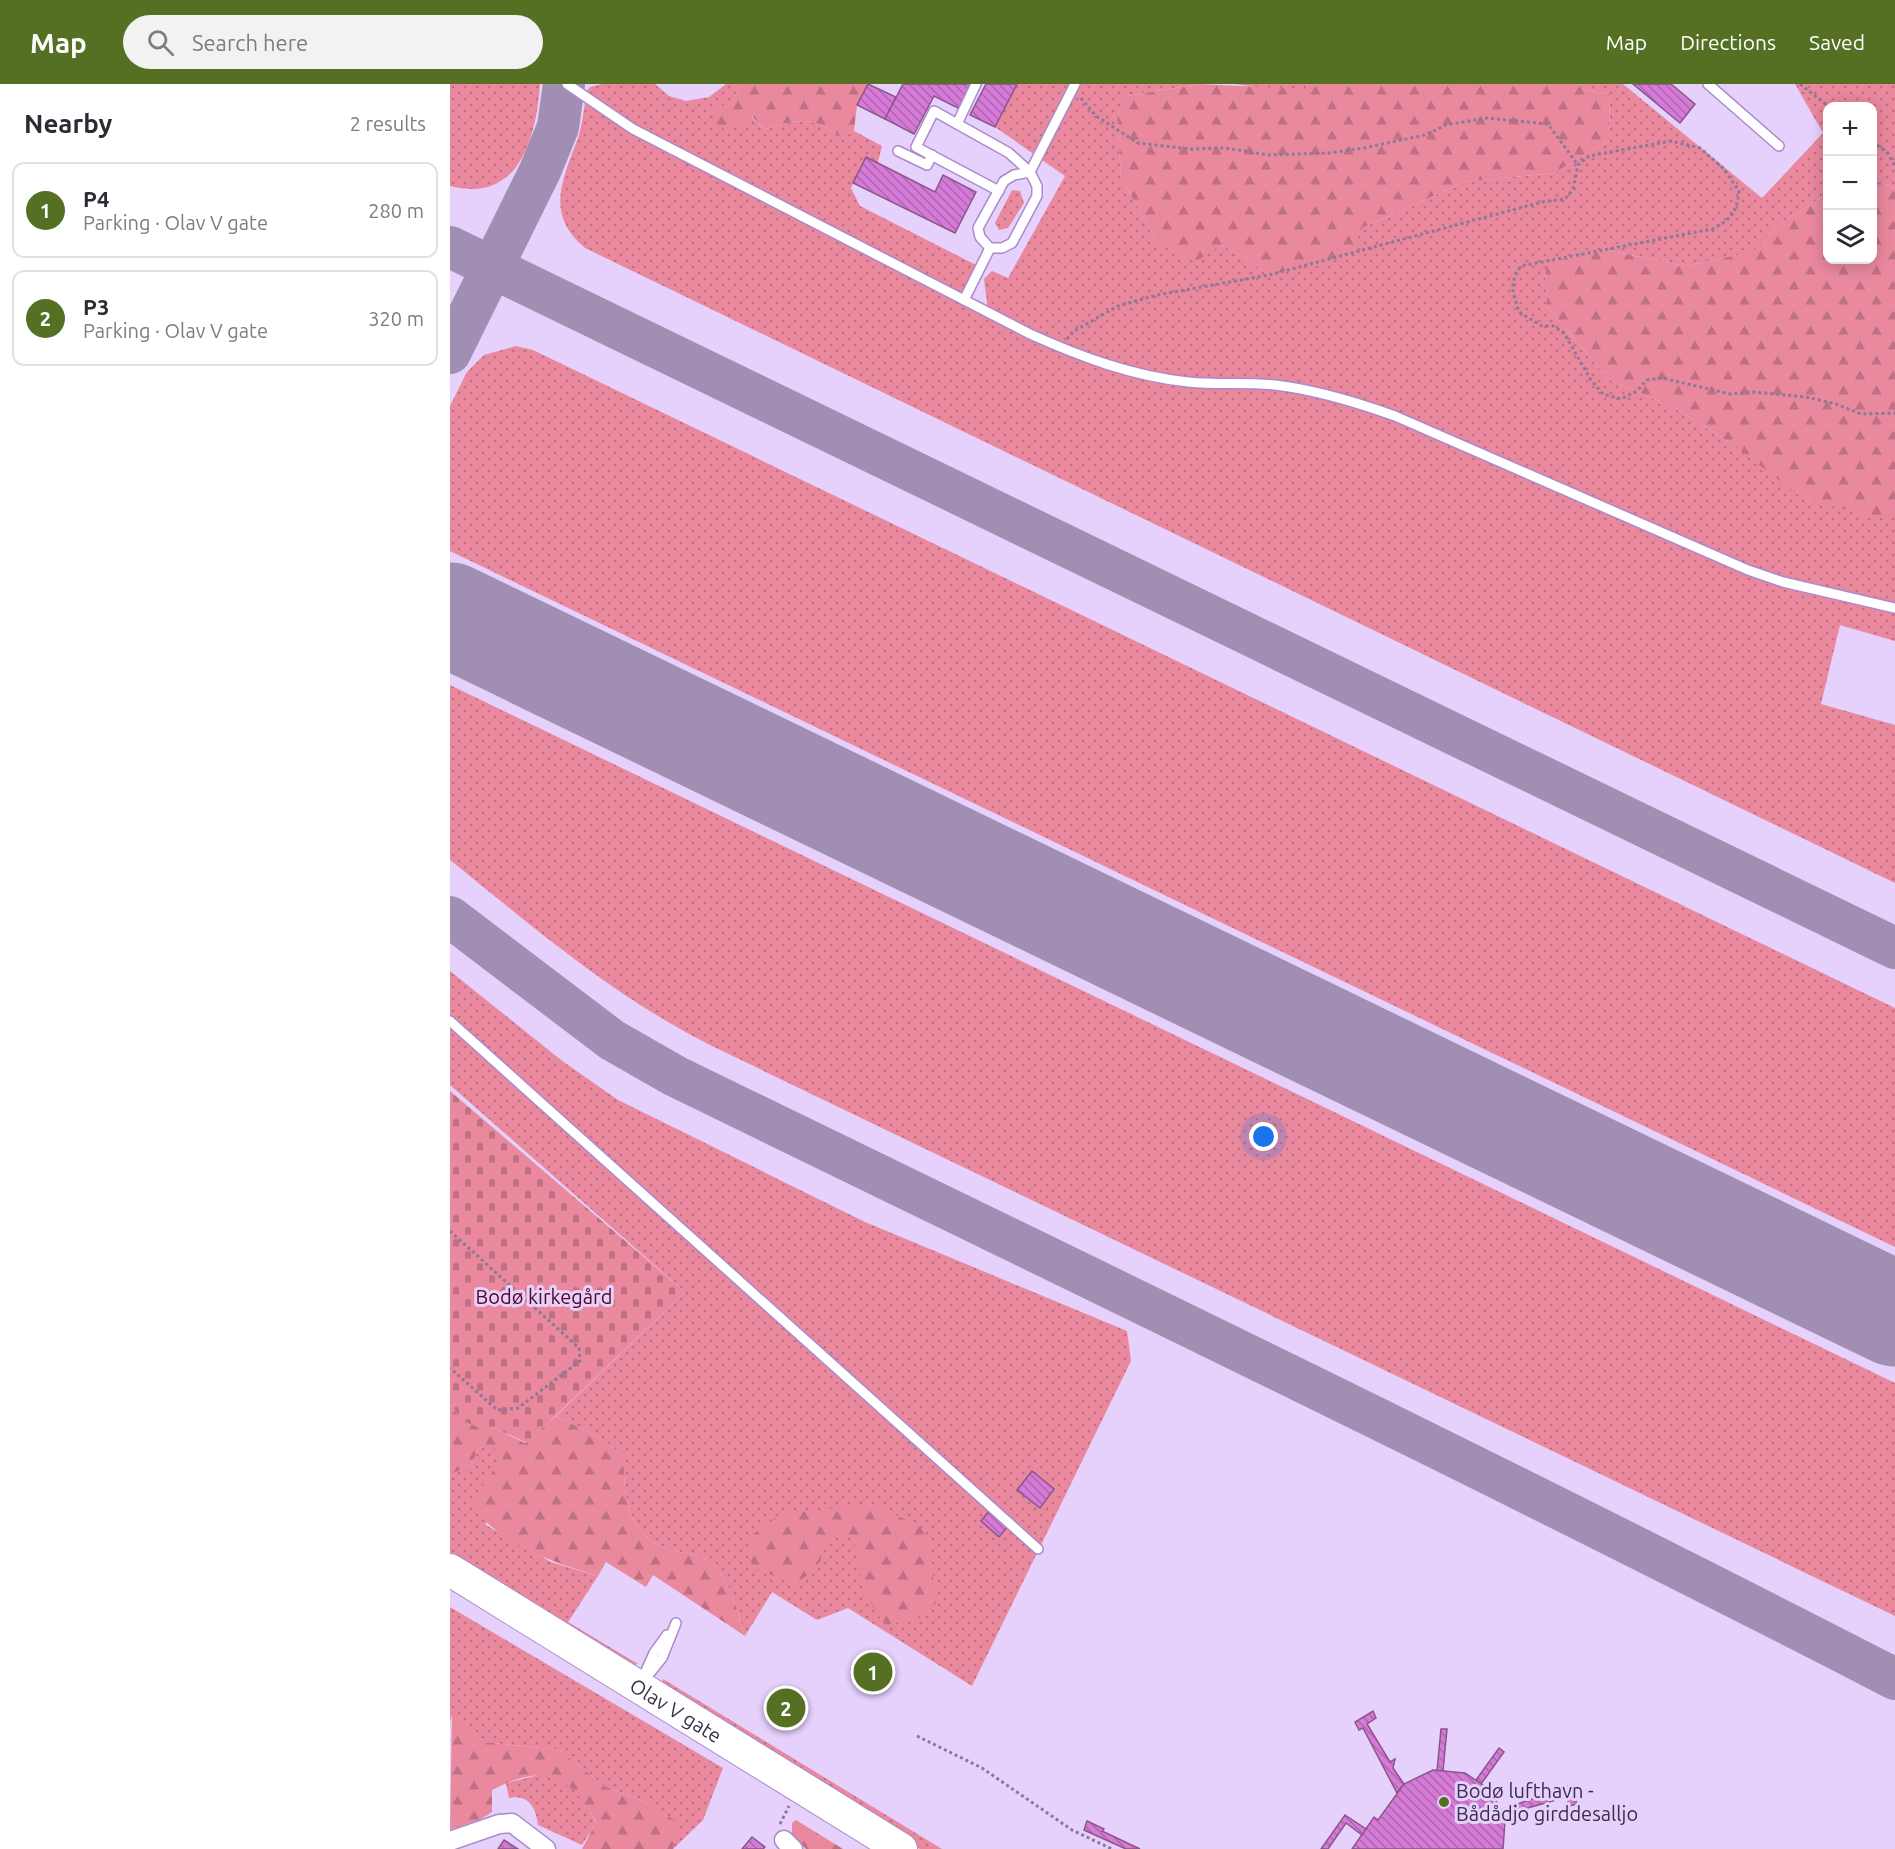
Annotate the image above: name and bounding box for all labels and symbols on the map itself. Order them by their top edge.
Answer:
your location [1249,1122,1278,1151]
park label: Bodø kirkegård [476,1285,612,1308]
pin: 1 [854,1650,892,1694]
street label: Olav V gate [626,1673,726,1747]
pin: 2 [766,1686,806,1730]
place label: Bodø lufthavn - Bådådjo girddesalljo [1456,1779,1638,1825]
marker: Bodø lufthavn - Bådådjo girddesalljo [1437,1795,1451,1809]

